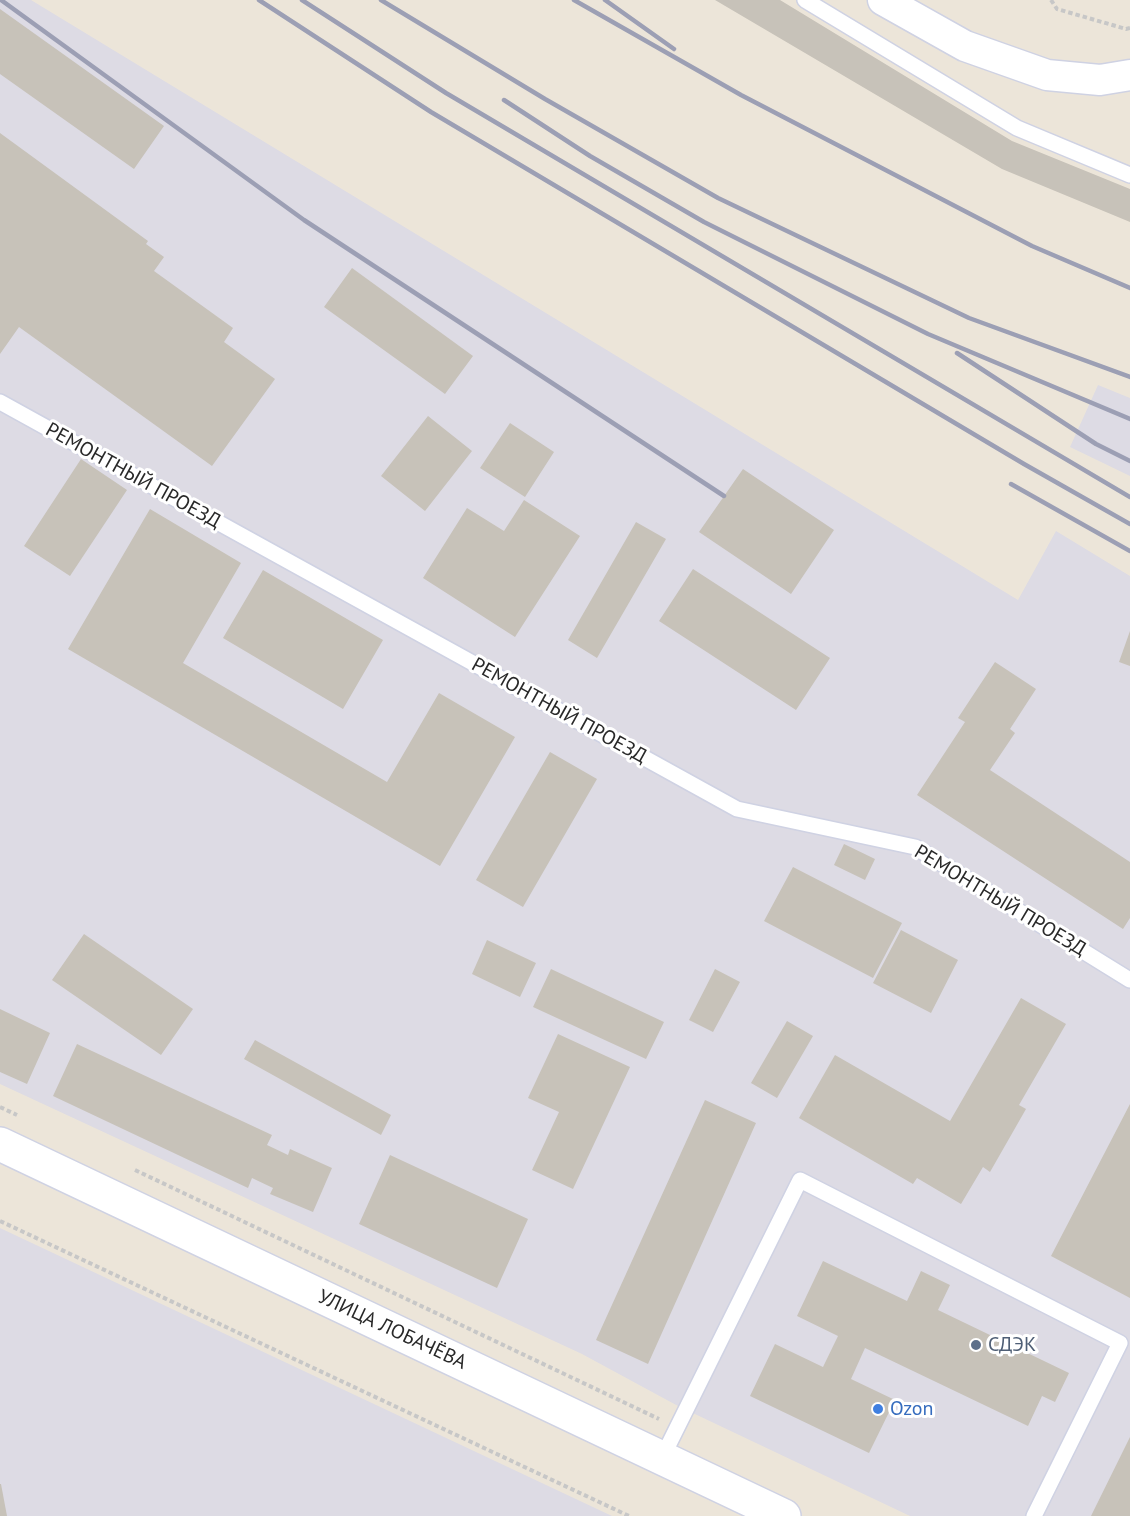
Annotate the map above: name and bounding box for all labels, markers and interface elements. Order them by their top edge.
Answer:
street label: РЕМОНТНЫЙ ПРОЕЗД [41,418,225,534]
street label: РЕМОНТНЫЙ ПРОЕЗД [467,653,651,769]
street label: РЕМОНТНЫЙ ПРОЕЗД [910,840,1090,962]
street label: УЛИЦА ЛОБАЧЁВА [314,1285,470,1375]
place label: СДЭК [988,1333,1036,1357]
marker: СДЭК [969,1338,983,1352]
place label: Ozon [890,1397,933,1421]
marker: Ozon [871,1402,885,1416]

